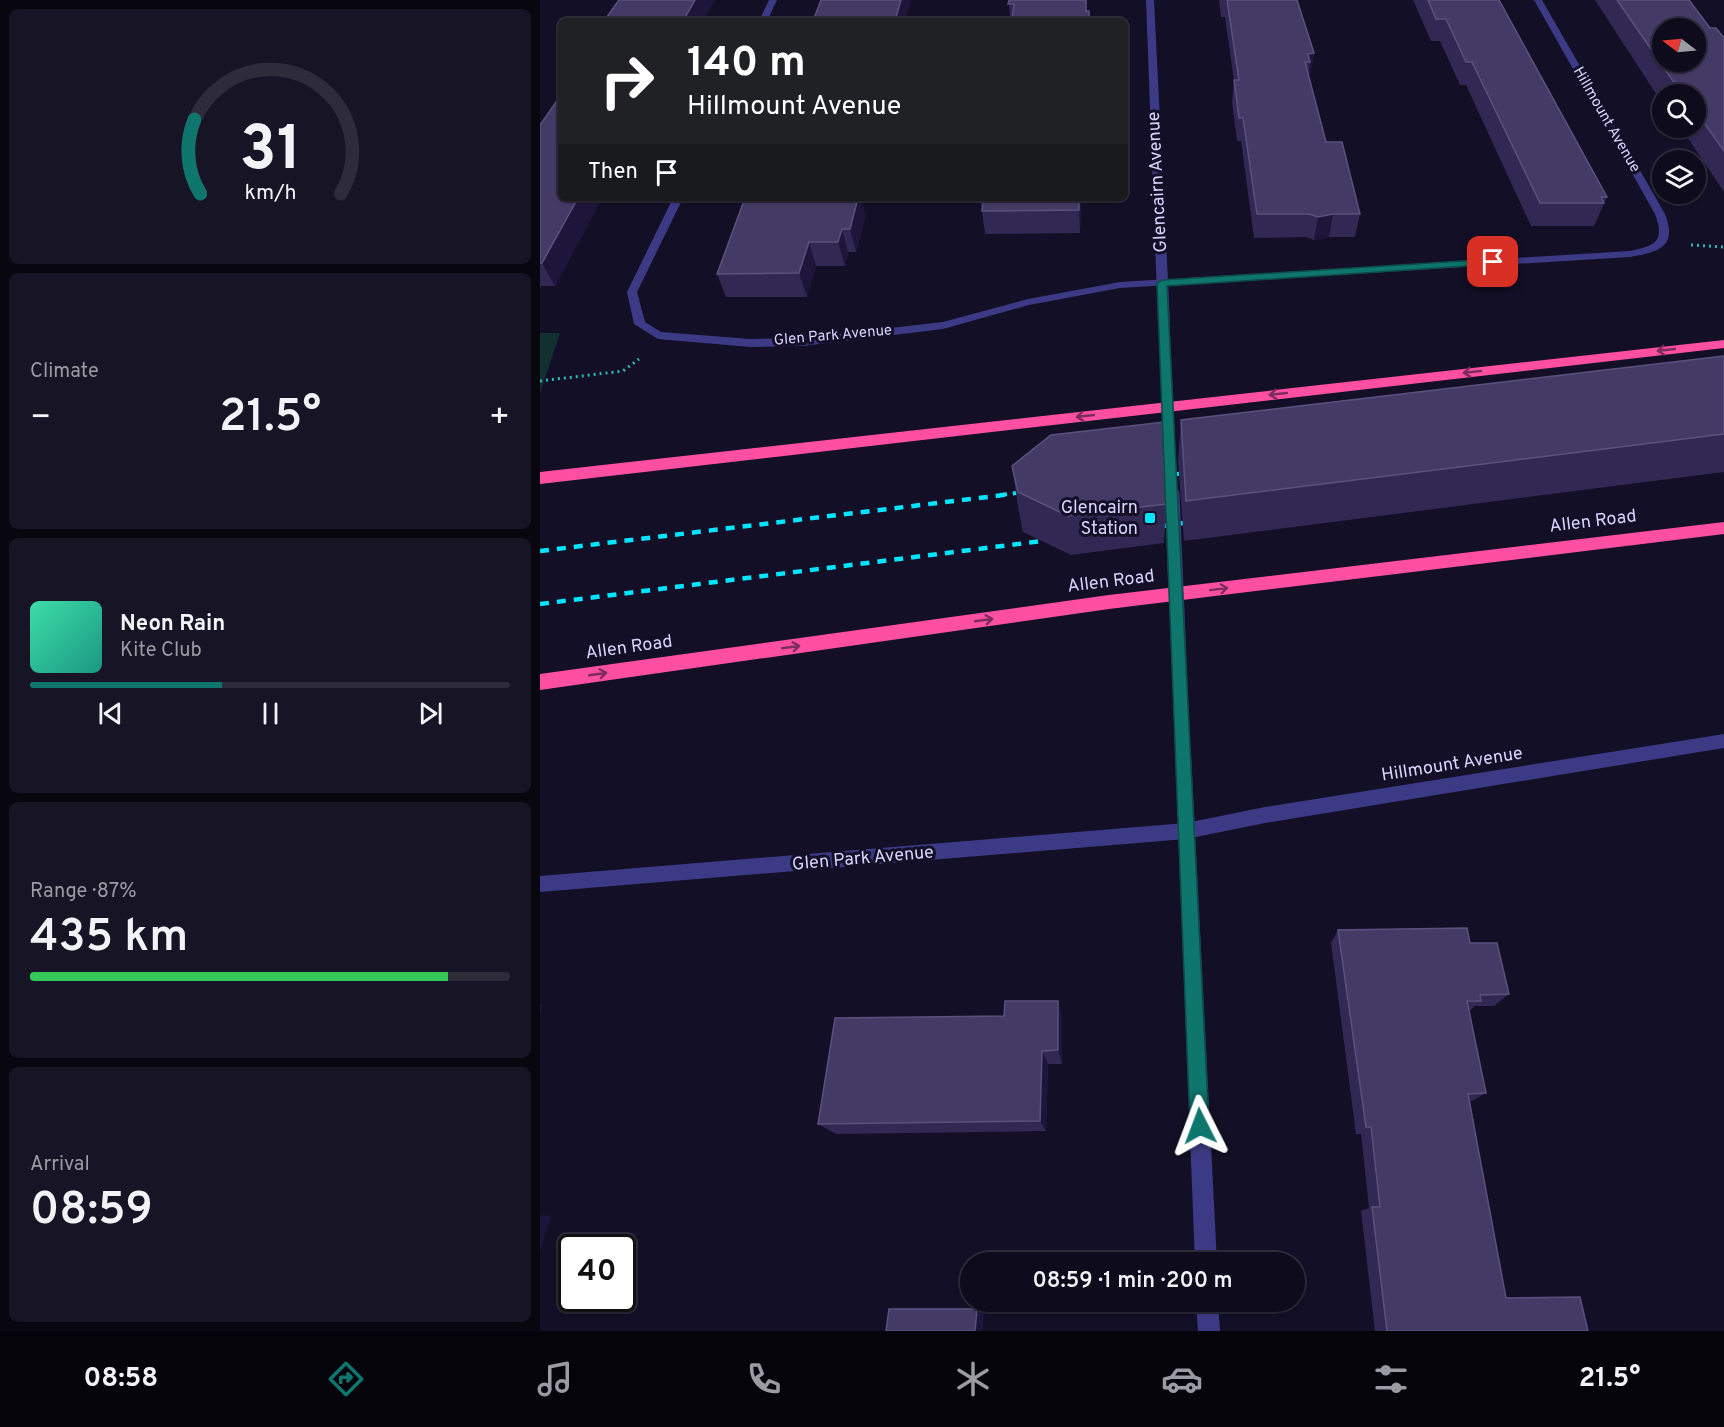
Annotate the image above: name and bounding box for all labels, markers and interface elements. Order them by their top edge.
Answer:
north arrow [1652,18,1706,72]
map controls [1652,18,1706,204]
text: 140 m [687,38,806,91]
icon: right [588,42,666,120]
street label: Hillmount Avenue [1568,64,1644,176]
button: search [1652,84,1706,138]
text: Hillmount Avenue [687,90,901,124]
street label: Glencairn Avenue [1143,111,1173,253]
text: 31 [239,113,301,192]
button: layers [1652,150,1706,204]
icon: arrive [650,156,683,189]
text: Then [588,159,638,186]
text: km/h [244,180,296,207]
pin [1467,236,1518,287]
icon: arrive [1476,245,1509,278]
street label: Glen Park Avenue [773,321,893,351]
one-way arrow [1656,345,1676,356]
text: Climate [30,359,99,385]
one-way arrow [1463,367,1483,378]
one-way arrow [1269,389,1289,400]
text: 21.5° [219,390,321,447]
text: − [30,398,51,440]
text: + [489,398,510,440]
one-way arrow [1075,411,1095,422]
place label: Glencairn Station [1061,497,1138,541]
street label: Allen Road [1548,505,1638,539]
marker: Glencairn Station [1143,511,1157,525]
street label: Allen Road [1066,565,1156,599]
one-way arrow [1209,583,1229,594]
text: Neon Rain [120,611,225,638]
one-way arrow [974,614,994,625]
street label: Allen Road [584,631,674,665]
text: Kite Club [120,638,202,664]
one-way arrow [781,641,800,652]
one-way arrow [588,668,607,679]
icon: previous [94,697,127,730]
icon: pause [254,697,287,730]
icon: next [414,697,447,730]
street label: Hillmount Avenue [1380,742,1524,788]
street label: Glen Park Avenue [791,841,935,877]
text: Range · 87% [30,879,137,905]
text: 435 km [30,910,188,967]
position arrow [1168,1094,1232,1158]
text: Arrival [30,1152,90,1178]
text: 08:59 [30,1183,153,1240]
speed limit sign: 40 [558,1234,636,1312]
text: 08:59 · 1 min · 200 m [1032,1268,1233,1295]
icon: directions [325,1358,367,1400]
icon: music [534,1358,576,1400]
icon: phone [743,1358,785,1400]
icon: climate [952,1358,994,1400]
icon: car [1161,1358,1203,1400]
icon: filters [1370,1358,1412,1400]
text: 08:58 [83,1362,158,1396]
text: 21.5° [1579,1362,1640,1396]

